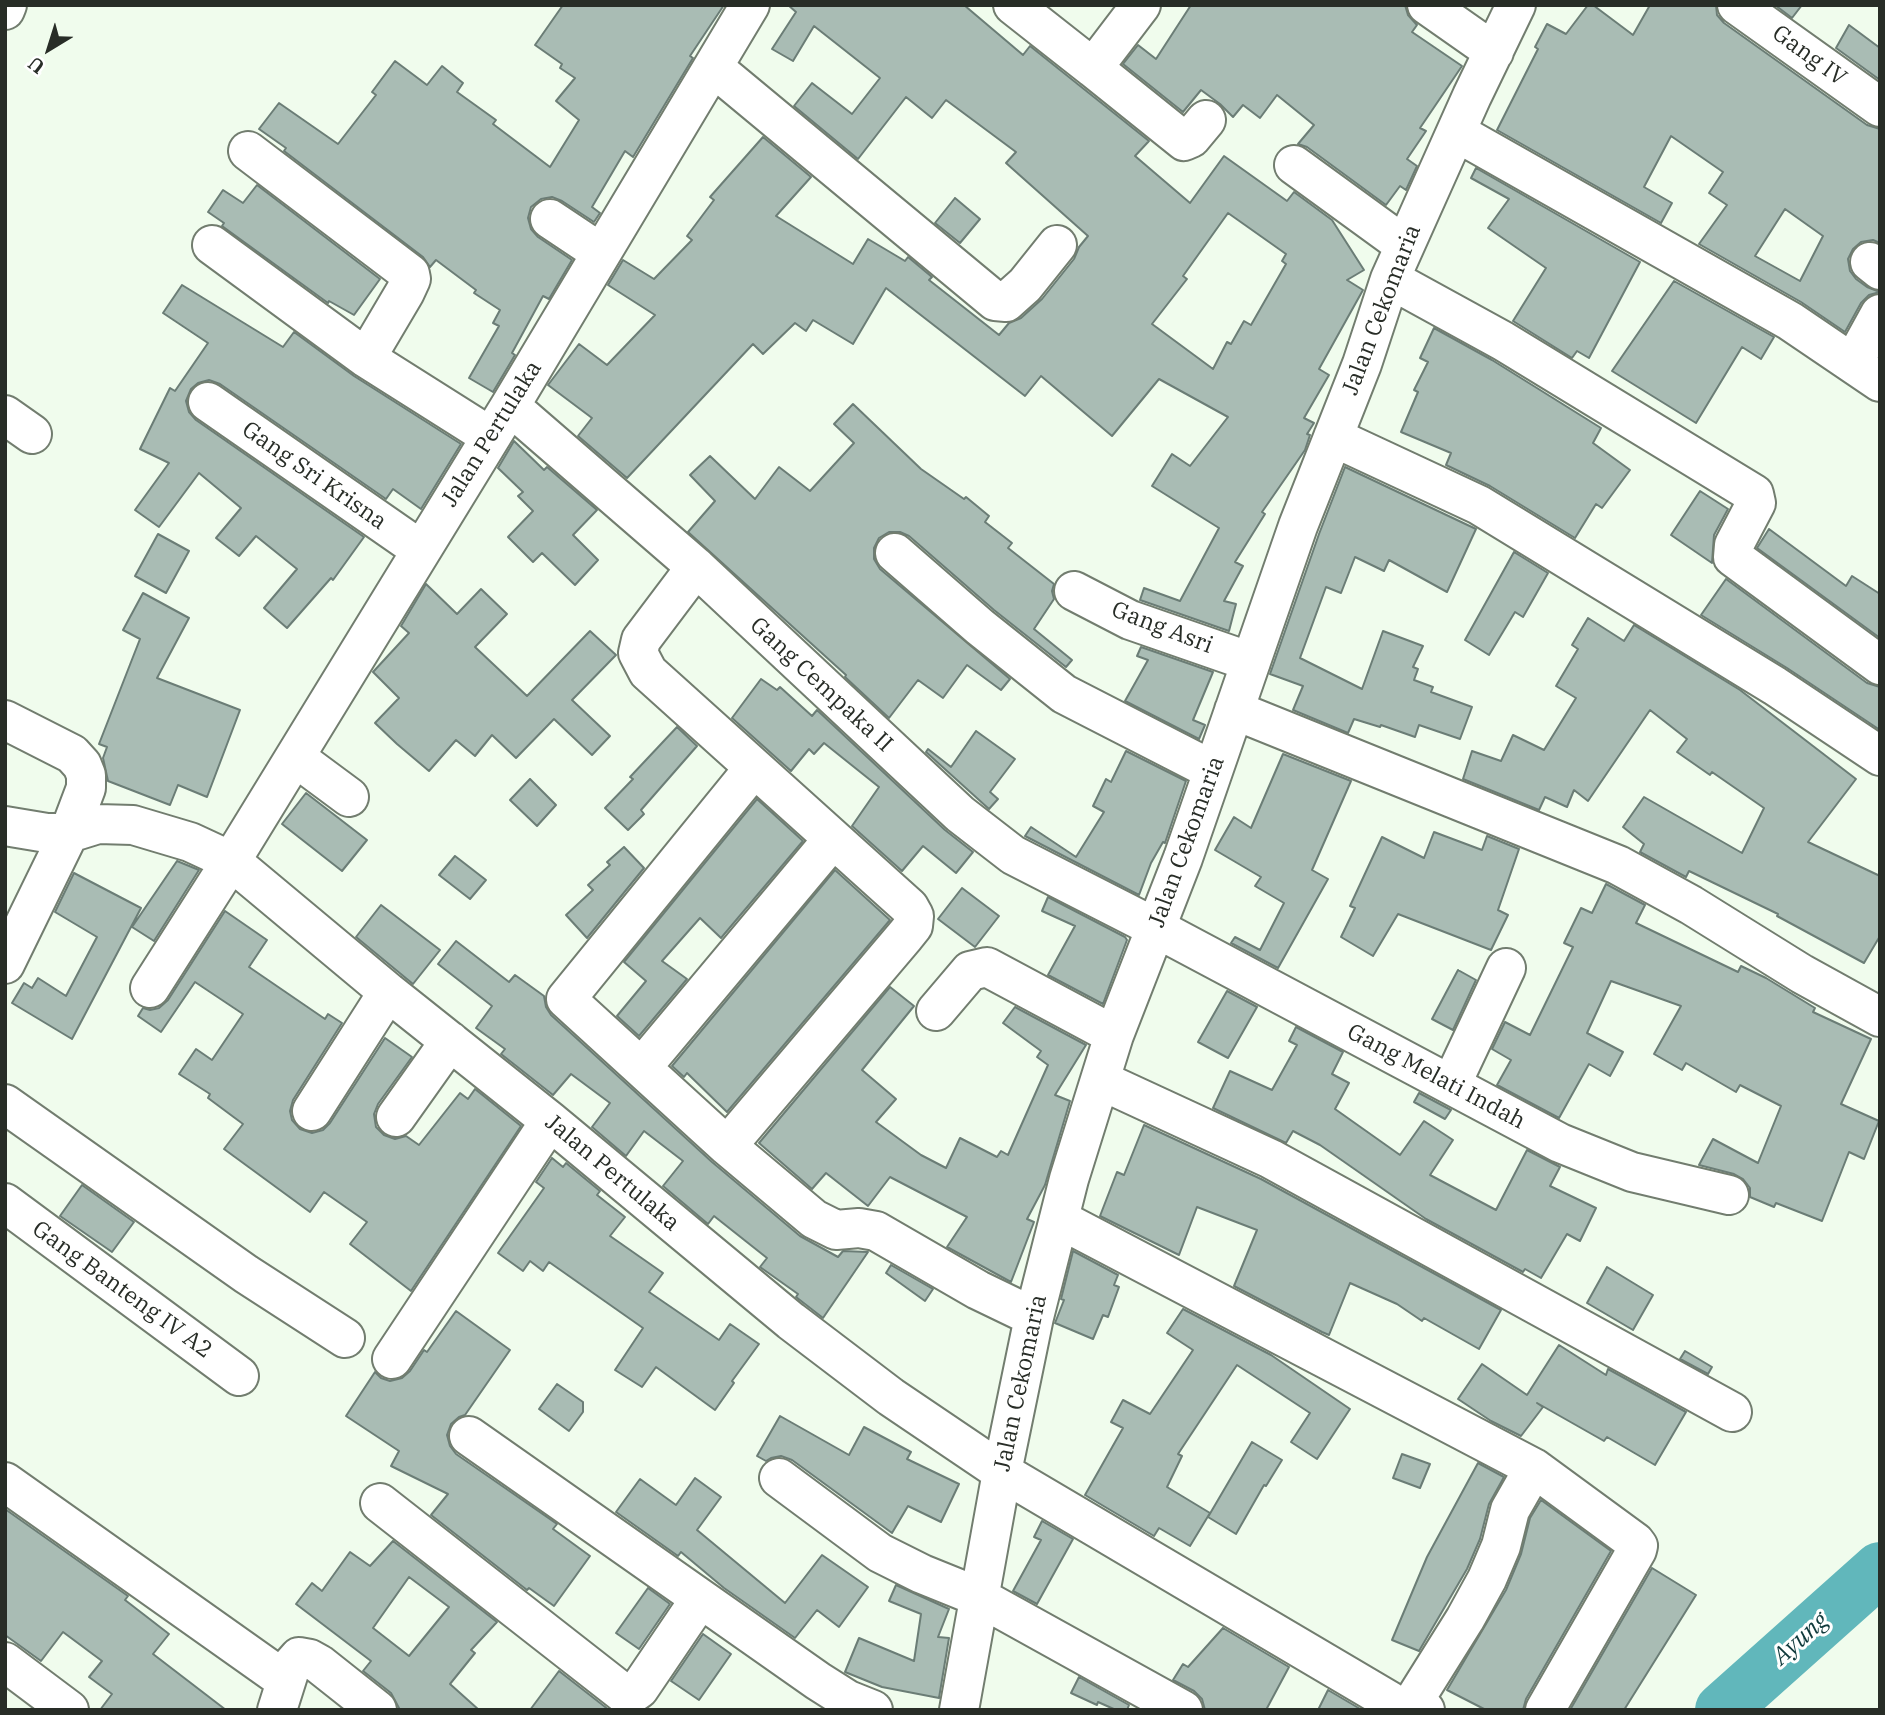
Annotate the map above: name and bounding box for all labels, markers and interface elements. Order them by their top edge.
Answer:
north arrow [14,14,84,84]
street label: Gang IV [1766,20,1852,92]
text: U [23,52,49,80]
street label: Jalan Cekomaria [1337,221,1427,399]
street label: Jalan Pertulaka [436,356,548,512]
street label: Gang Sri Krisna [236,416,392,536]
street label: Gang Asri [1107,596,1217,660]
street label: Gang Cempaka II [744,612,898,758]
street label: Jalan Cekomaria [1143,753,1231,931]
street label: Gang Melati Indah [1342,1018,1530,1136]
street label: Jalan Pertulaka [539,1109,685,1237]
street label: Gang Banteng IV A2 [27,1215,217,1365]
street label: Jalan Cekomaria [989,1292,1053,1474]
water label: Ayung [1767,1607,1835,1671]

